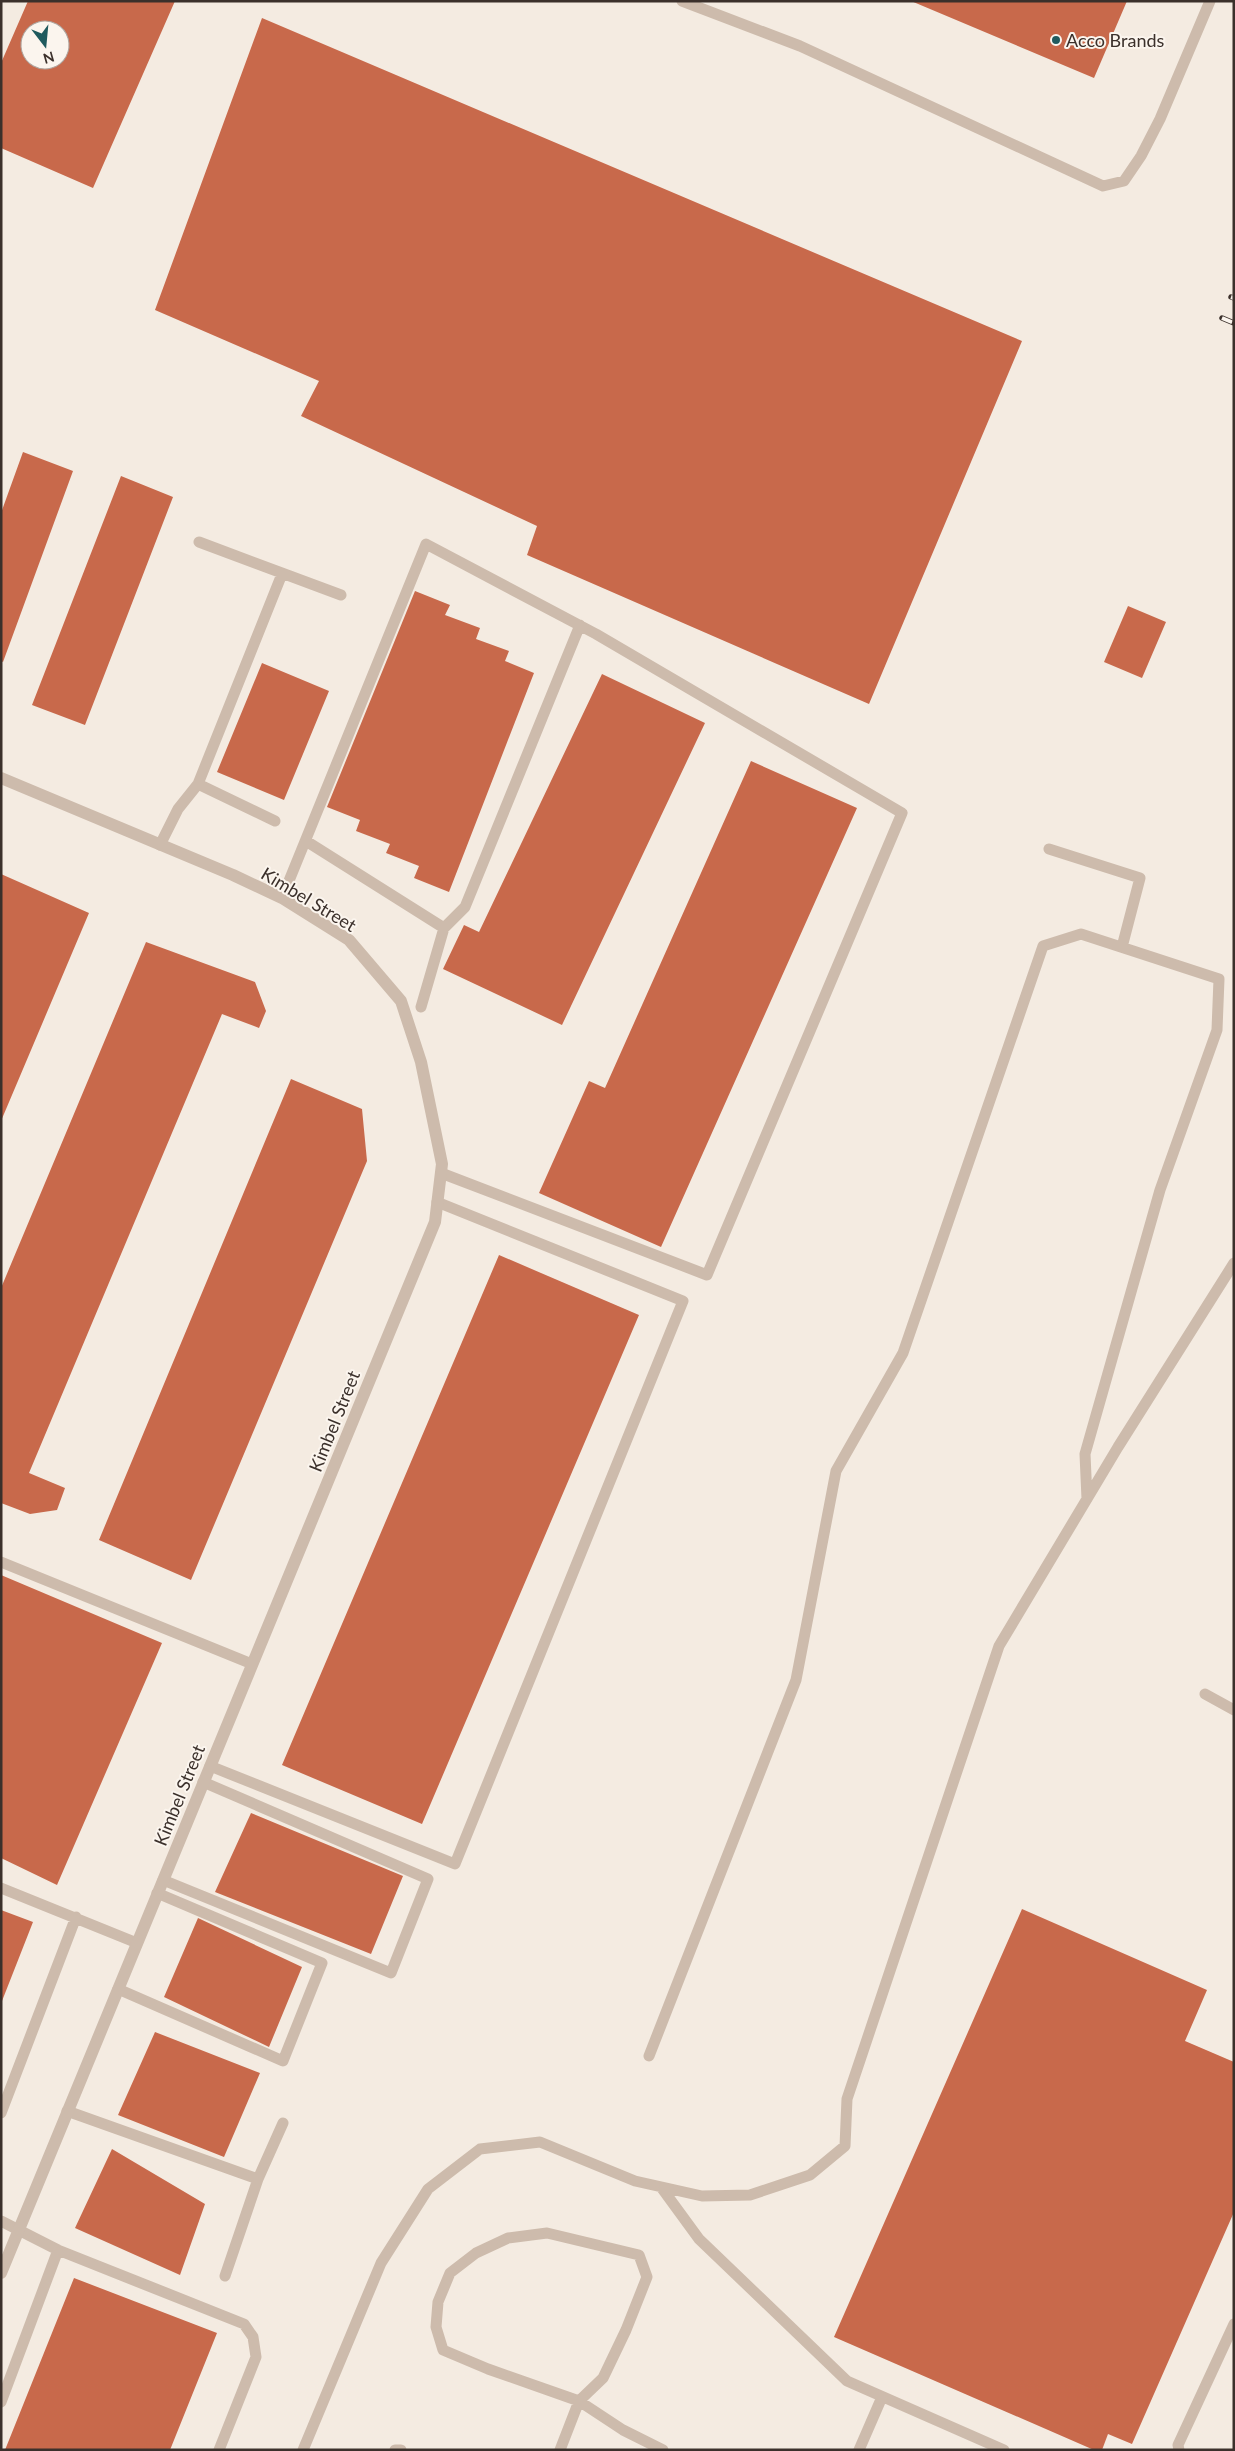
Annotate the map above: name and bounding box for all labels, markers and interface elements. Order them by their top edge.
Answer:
north arrow [20,20,70,70]
place label: Acco Brands [1066,29,1165,51]
marker: Acco Brands [1050,34,1062,46]
text: N [41,48,56,68]
street label: Kimbel Street [258,862,361,936]
street label: Kimbel Street [304,1367,364,1475]
street label: Kimbel Street [149,1741,209,1849]

